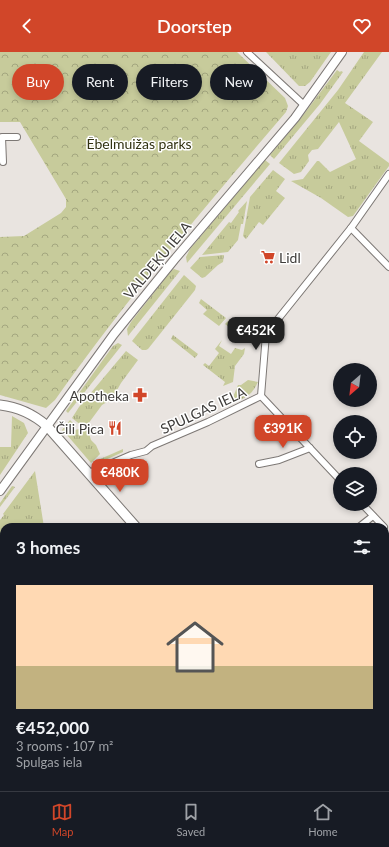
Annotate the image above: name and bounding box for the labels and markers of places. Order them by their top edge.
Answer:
supermarket icon: Lidl [260,249,276,265]
place label: Lidl [279,249,301,266]
pin: €452K [228,317,284,351]
place label: Apotheka [70,387,129,404]
pharmacy icon: Apotheka [132,387,148,403]
pin: €391K [255,415,311,449]
place label: Čili Pica [56,420,104,437]
restaurant icon: Čili Pica [107,420,123,436]
pin: €480K [92,459,148,493]

